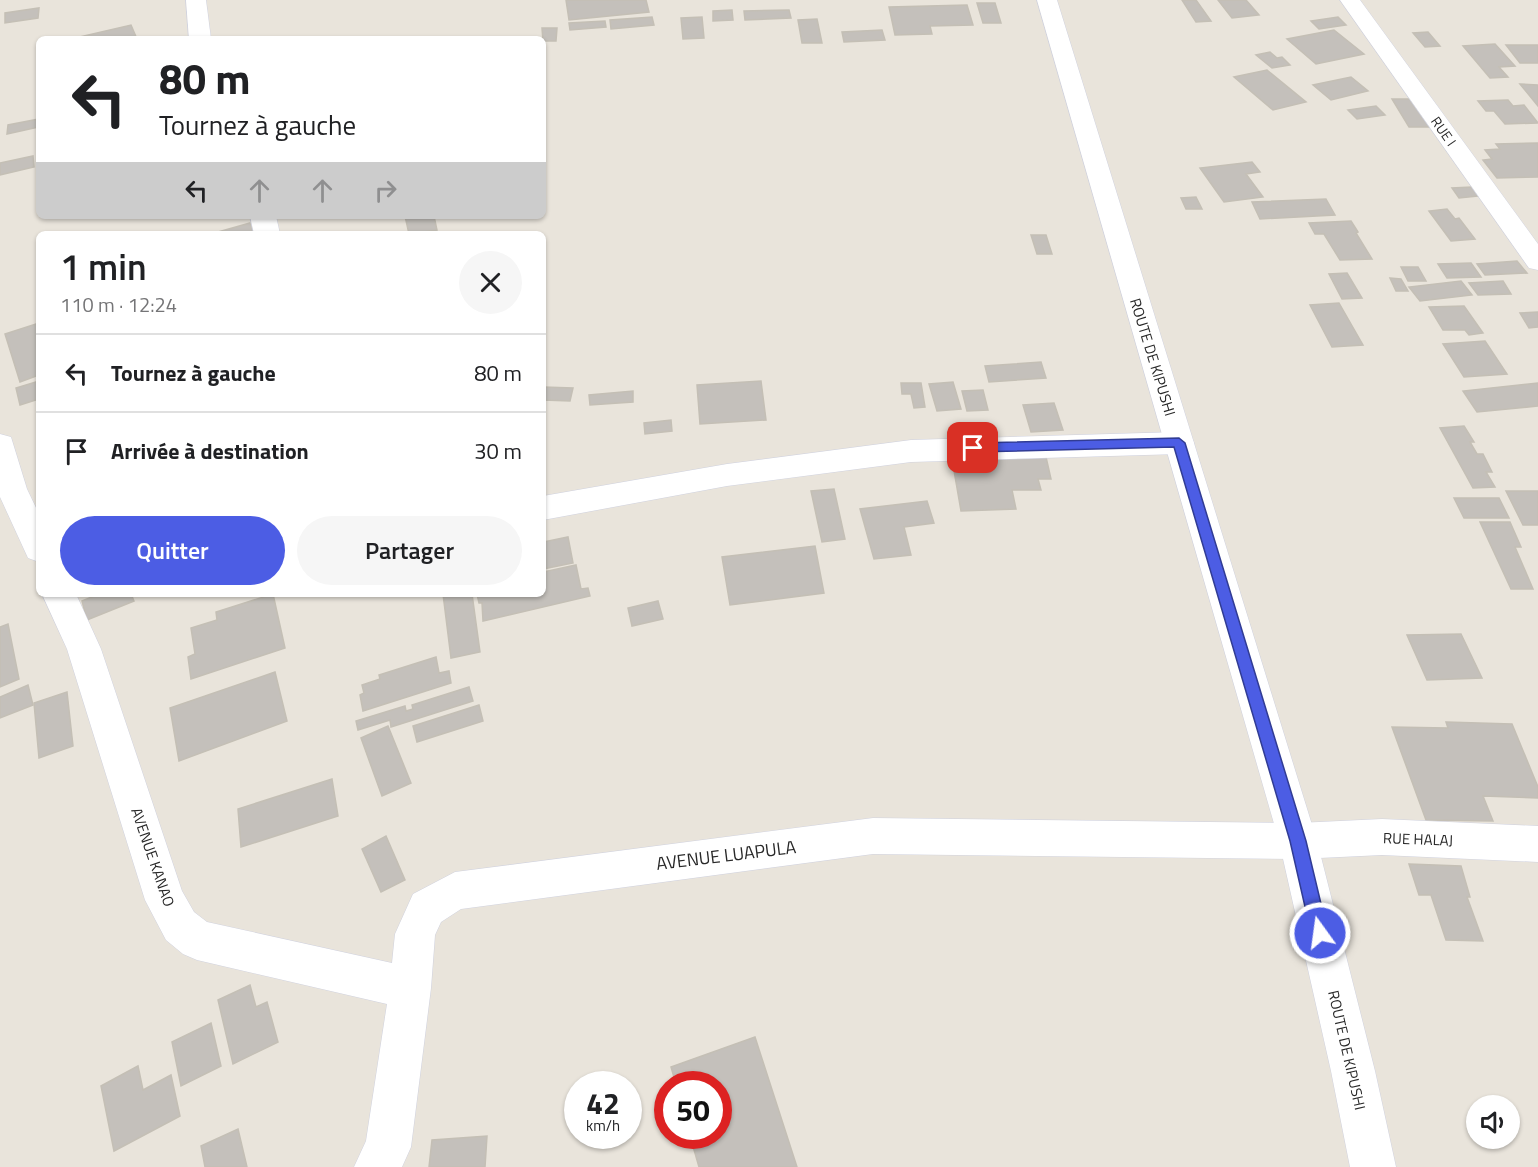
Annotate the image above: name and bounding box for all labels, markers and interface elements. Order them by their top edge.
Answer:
text: 80 m [159,46,251,110]
icon: left [60,60,138,138]
text: Tournez à gauche [159,104,356,145]
street label: RUE I [1426,112,1462,150]
icon: left [180,174,213,207]
icon: ahead [243,174,276,207]
icon: ahead [306,174,339,207]
icon: right [369,174,402,207]
text: 1 min [60,239,147,294]
button: close [459,251,522,314]
text: 110 m · 12:24 [60,289,177,320]
street label: ROUTE DE KIPUSHI [1124,295,1182,419]
text: Tournez à gauche [111,356,276,390]
text: 80 m [474,356,522,390]
icon: left [60,357,93,390]
pin [947,422,998,473]
icon: arrive [956,431,989,464]
text: Arrivée à destination [111,434,309,468]
text: 30 m [474,434,522,468]
icon: arrive [60,435,93,468]
button: Quitter [60,516,285,585]
button: Partager [297,516,522,585]
street label: AVENUE KANAO [125,804,181,910]
street label: RUE HALAJ [1383,826,1453,852]
street label: AVENUE LUAPULA [655,833,798,877]
position arrow [1288,901,1352,965]
street label: ROUTE DE KIPUSHI [1322,988,1372,1112]
speed limit sign: 50 [654,1071,732,1149]
text: 42 [586,1080,620,1126]
map controls [1466,1095,1520,1149]
button: sound [1466,1095,1520,1149]
text: km/h [586,1114,620,1137]

